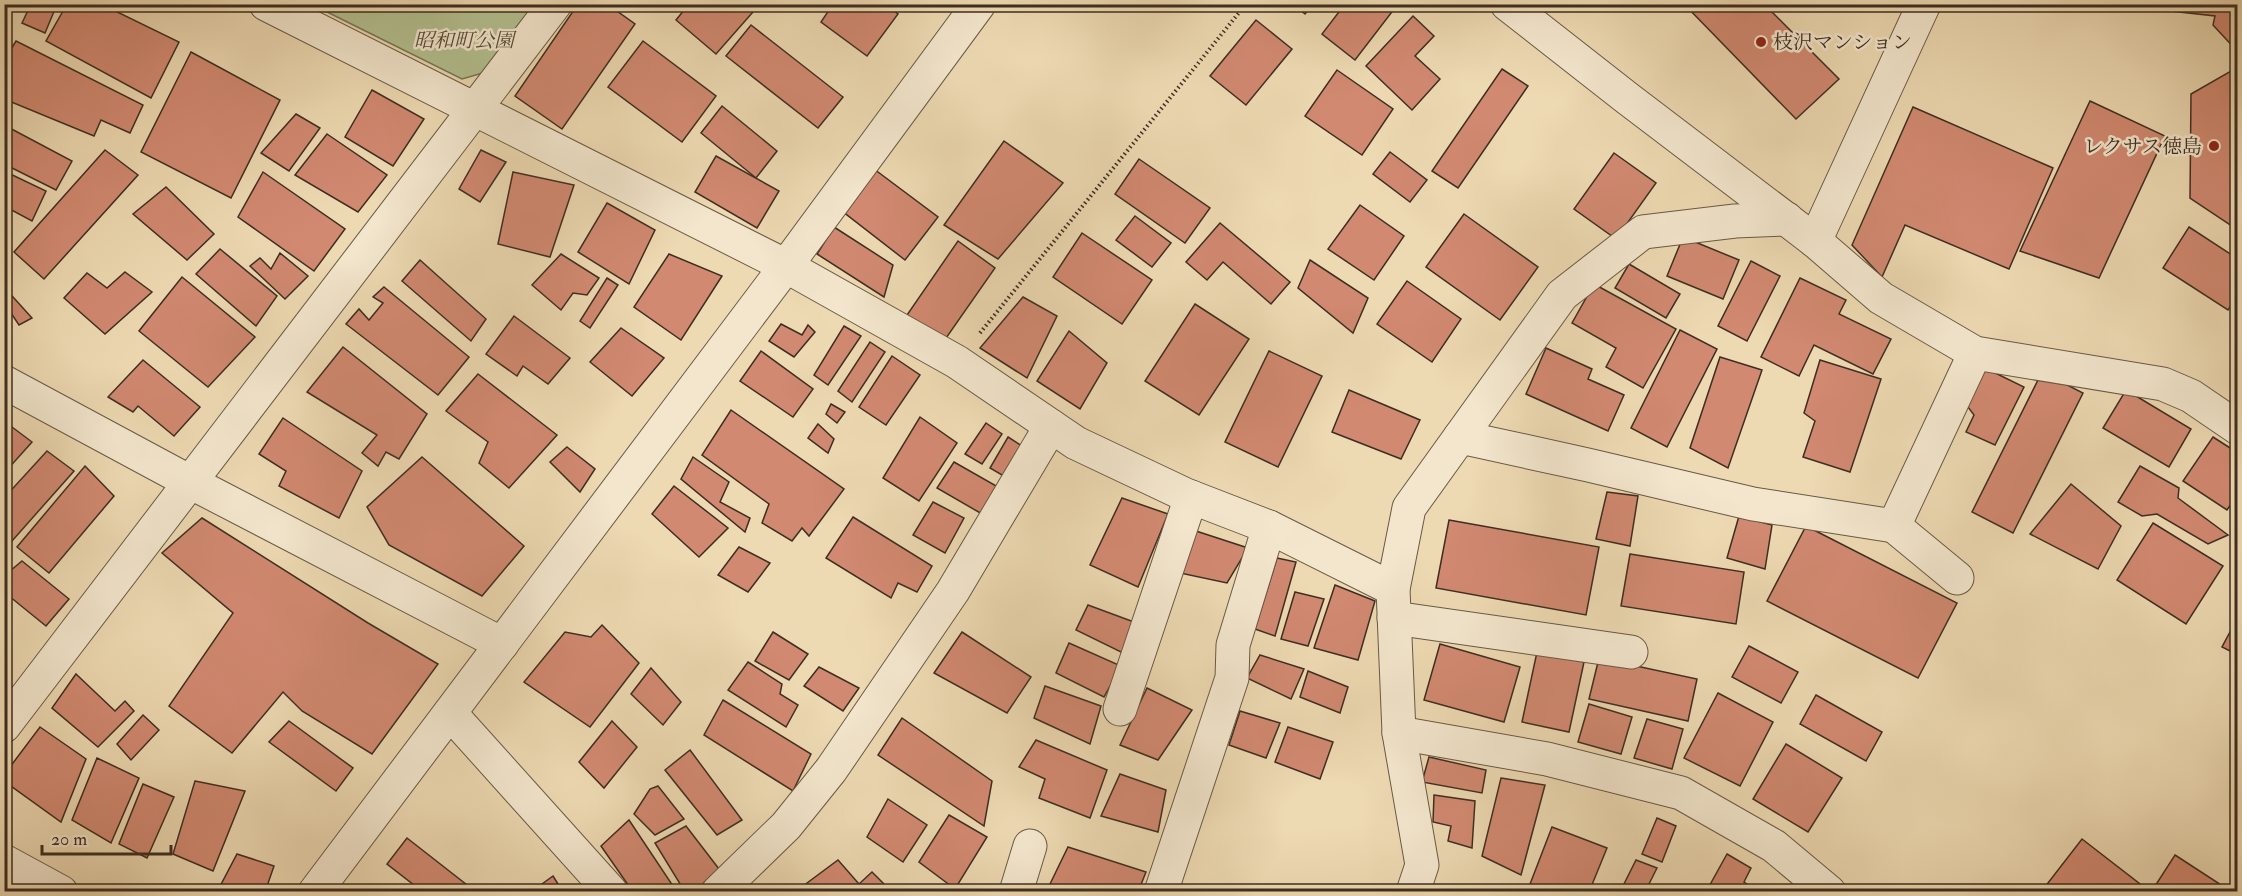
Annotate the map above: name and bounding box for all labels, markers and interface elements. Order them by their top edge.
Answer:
park label: 昭和町公園 [414,28,517,53]
place label: 枝沢マンション [1773,30,1912,55]
marker: 枝沢マンション [1754,35,1768,49]
place label: レクサス徳島 [2083,134,2202,159]
marker: レクサス徳島 [2207,139,2221,153]
scale bar [42,818,171,856]
text: 20 m [51,828,87,851]

